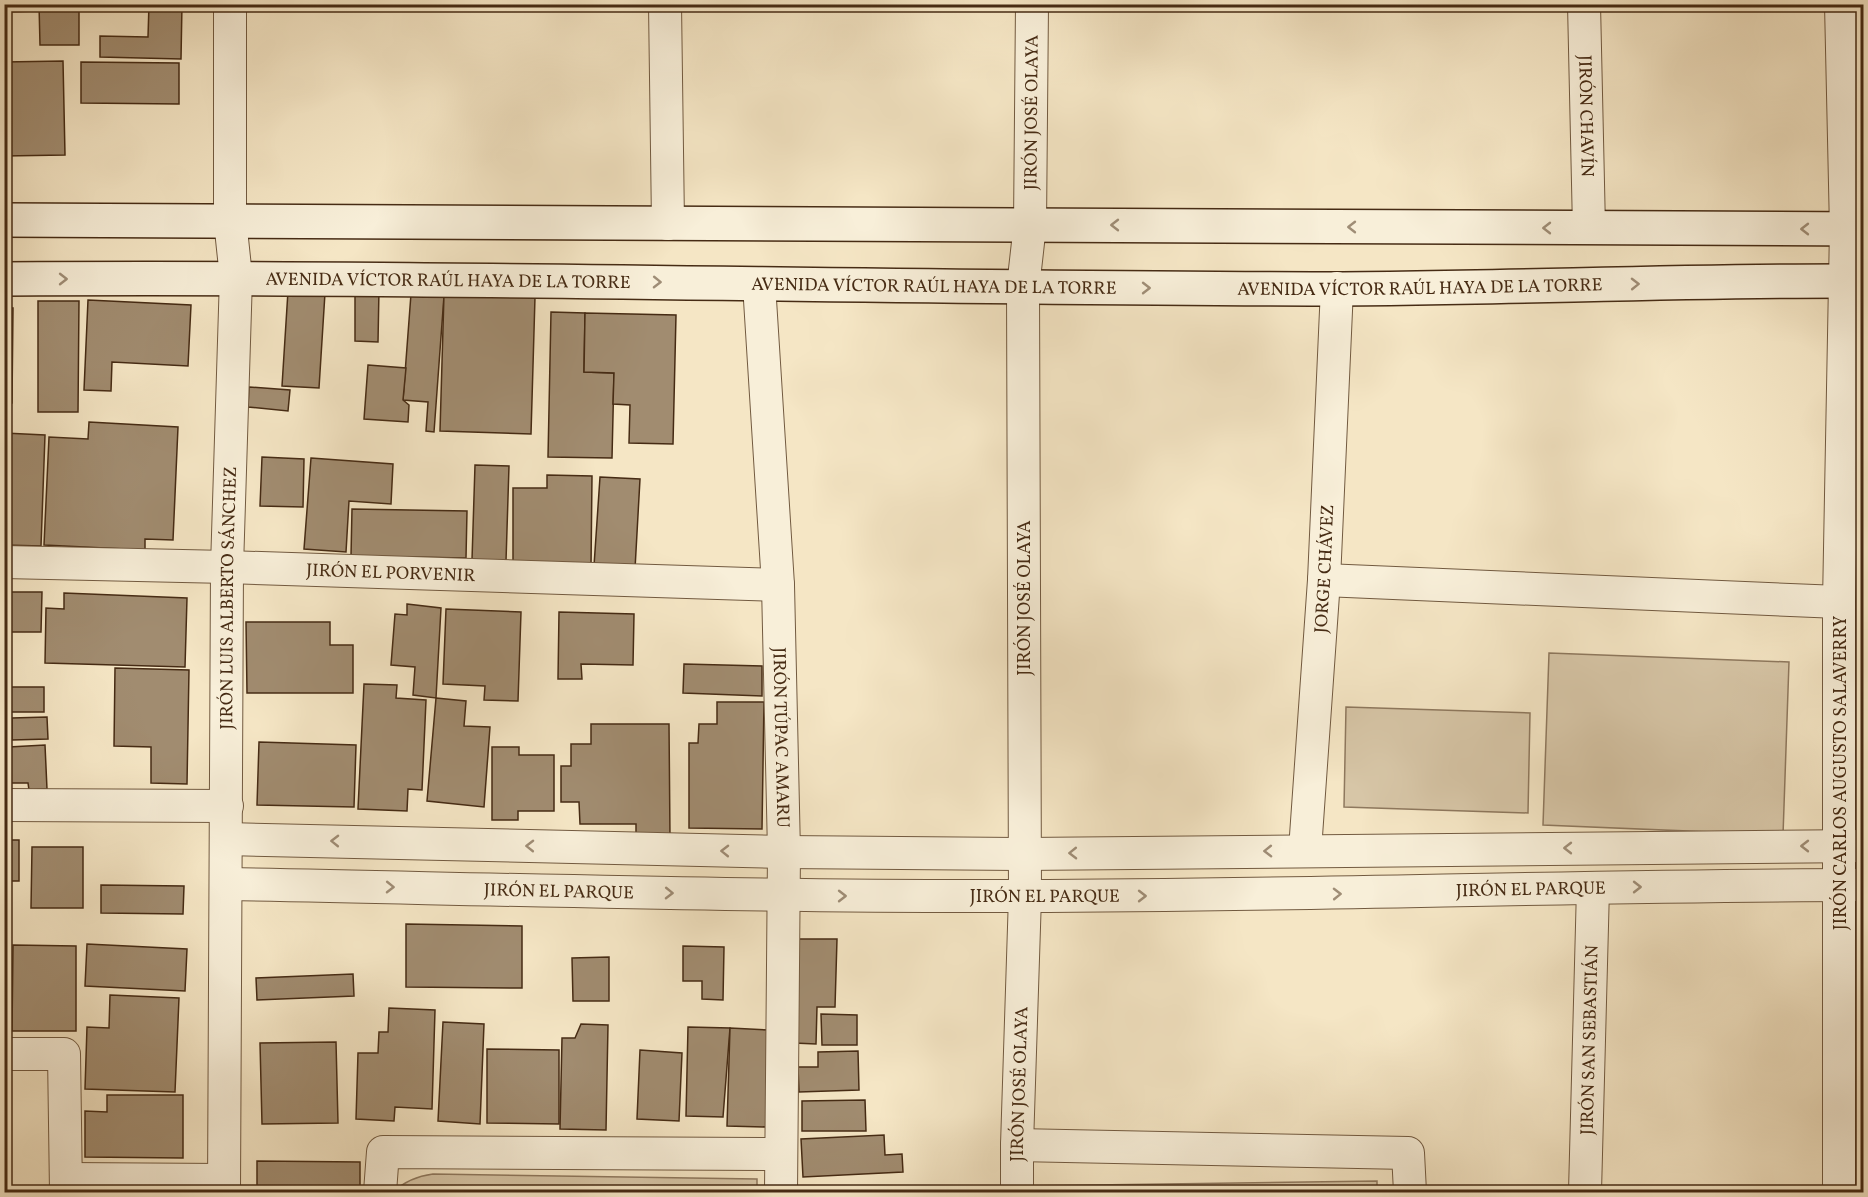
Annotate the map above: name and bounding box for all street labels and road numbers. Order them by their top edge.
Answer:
street label: JIRÓN JOSÉ OLAYA [1019,34,1046,190]
street label: JIRÓN CHAVÍN [1571,55,1599,177]
street label: AVENIDA VÍCTOR RAÚL HAYA DE LA TORRE [265,268,631,296]
street label: AVENIDA VÍCTOR RAÚL HAYA DE LA TORRE [751,273,1117,302]
street label: AVENIDA VÍCTOR RAÚL HAYA DE LA TORRE [1237,273,1603,303]
street label: JIRÓN LUIS ALBERTO SÁNCHEZ [215,466,244,730]
street label: JORGE CHÁVEZ [1309,504,1341,634]
street label: JIRÓN JOSÉ OLAYA [1013,520,1038,676]
street label: JIRÓN EL PORVENIR [306,559,476,589]
street label: JIRÓN CARLOS AUGUSTO SALAVERRY [1829,616,1854,930]
street label: JIRÓN TÚPAC AMARU [765,647,794,828]
street label: JIRÓN EL PARQUE [1456,876,1606,904]
street label: JIRÓN EL PARQUE [484,878,634,906]
street label: JIRÓN EL PARQUE [970,885,1120,910]
street label: JIRÓN SAN SEBASTIÁN [1576,945,1605,1135]
street label: JIRÓN JOSÉ OLAYA [1006,1006,1035,1162]

